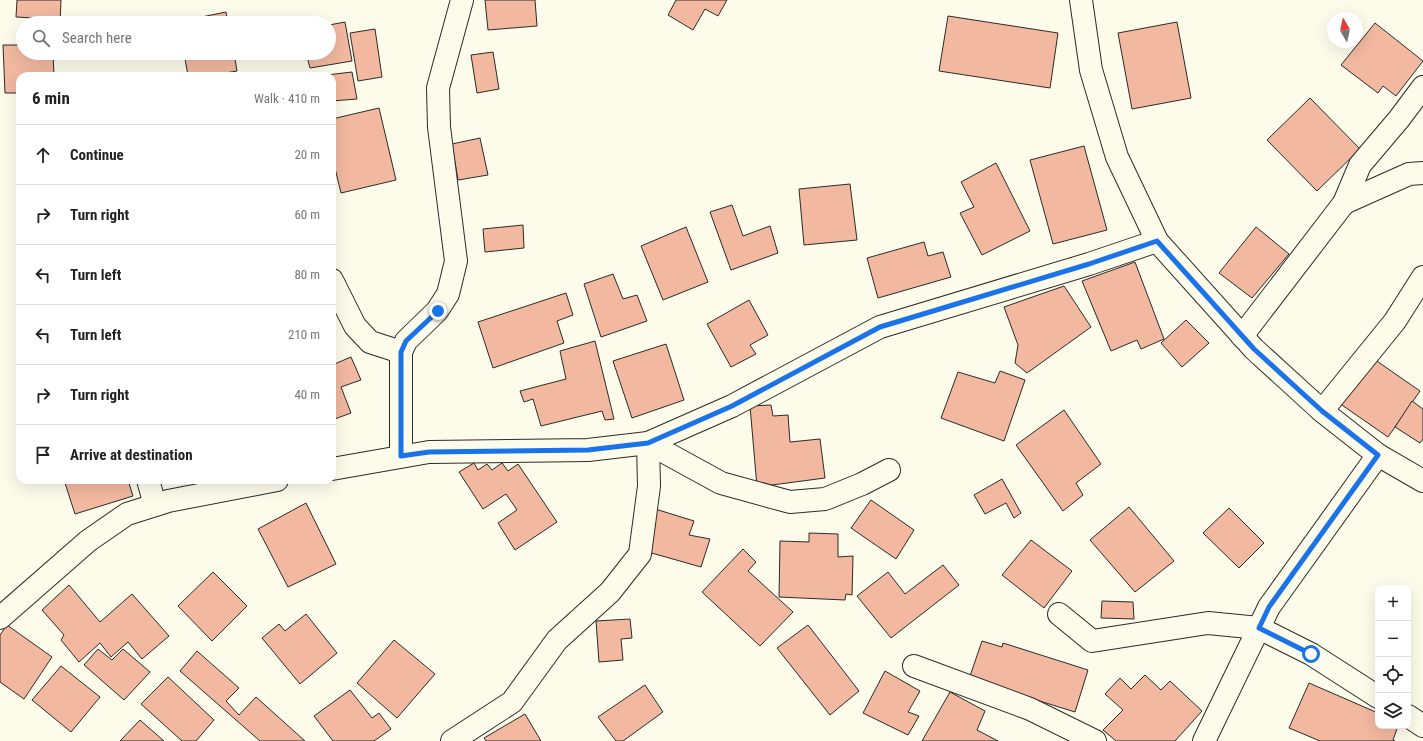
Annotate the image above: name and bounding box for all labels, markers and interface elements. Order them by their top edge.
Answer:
north arrow [1327,12,1363,48]
search box [16,16,336,60]
icon: search [30,27,52,49]
text: Search here [62,29,132,47]
text: 6 min [32,88,70,108]
text: Walk · 410 m [254,91,320,106]
icon: ahead [32,144,54,166]
text: Continue [70,146,124,164]
text: 20 m [294,147,320,162]
icon: right [32,204,54,226]
text: Turn right [70,206,129,224]
text: 60 m [294,207,320,222]
icon: left [32,264,54,286]
text: Turn left [70,266,121,284]
text: 80 m [294,267,320,282]
route end [429,302,447,320]
icon: left [32,324,54,346]
text: Turn left [70,326,121,344]
text: 210 m [288,327,320,342]
icon: right [32,384,54,406]
text: Turn right [70,386,129,404]
text: 40 m [294,387,320,402]
icon: arrive [32,444,54,466]
text: Arrive at destination [70,446,193,464]
map controls [1375,585,1411,729]
button: + [1375,585,1411,621]
button: − [1375,621,1411,657]
route start [1302,645,1320,663]
button: locate [1375,657,1411,693]
button: layers [1375,693,1411,729]

